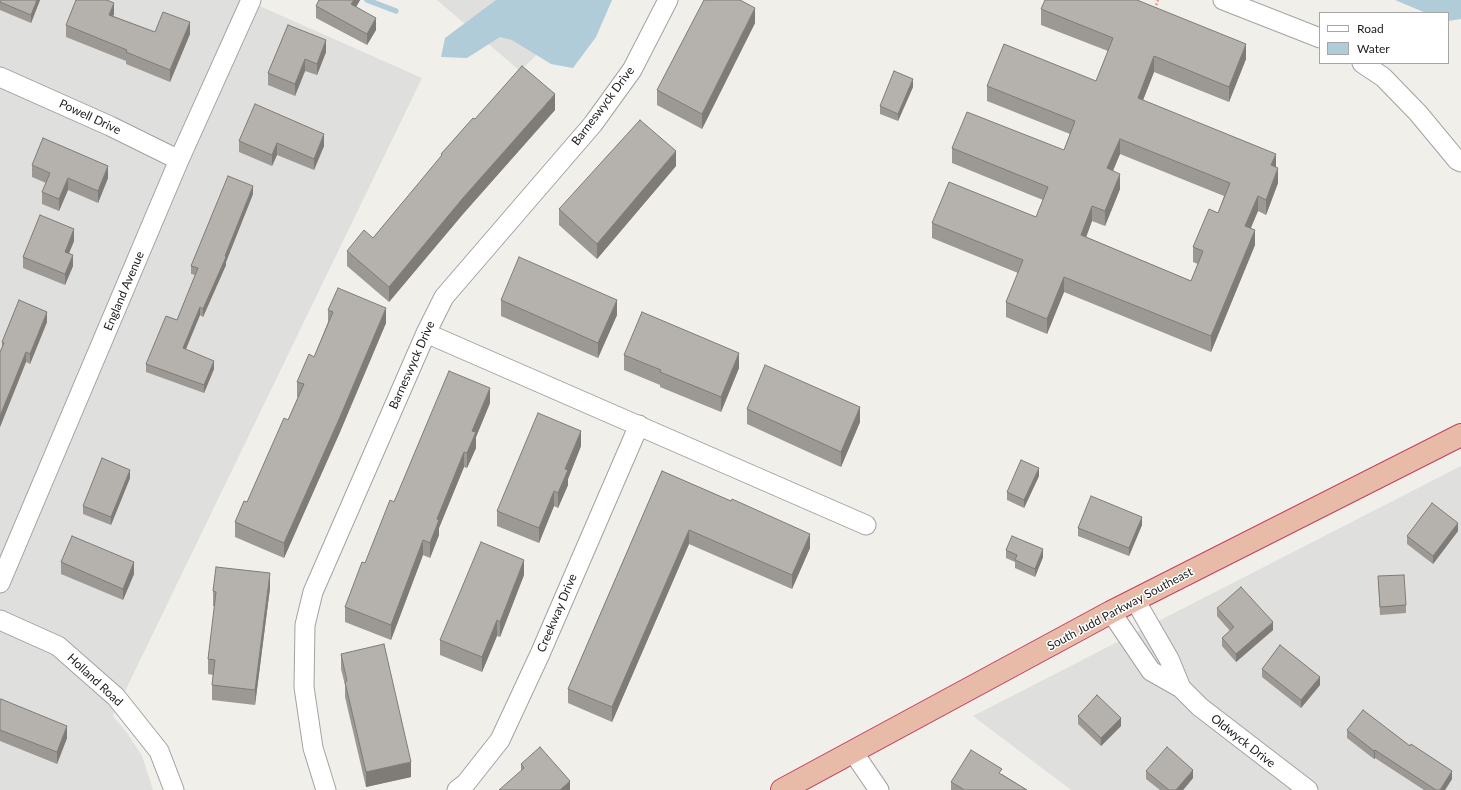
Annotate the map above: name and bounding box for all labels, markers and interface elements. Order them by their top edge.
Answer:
legend [1319,12,1449,64]
text: Road [1357,21,1384,36]
text: Water [1357,41,1390,56]
street label: Barneswyck Drive [569,64,637,148]
street label: Powell Drive [57,96,123,138]
street label: England Avenue [101,249,147,333]
street label: Barneswyck Drive [386,319,438,411]
street label: South Judd Parkway Southeast [1045,564,1195,654]
street label: Creekway Drive [534,572,580,654]
street label: Holland Road [64,651,126,709]
street label: Oldwyck Drive [1208,711,1278,771]

